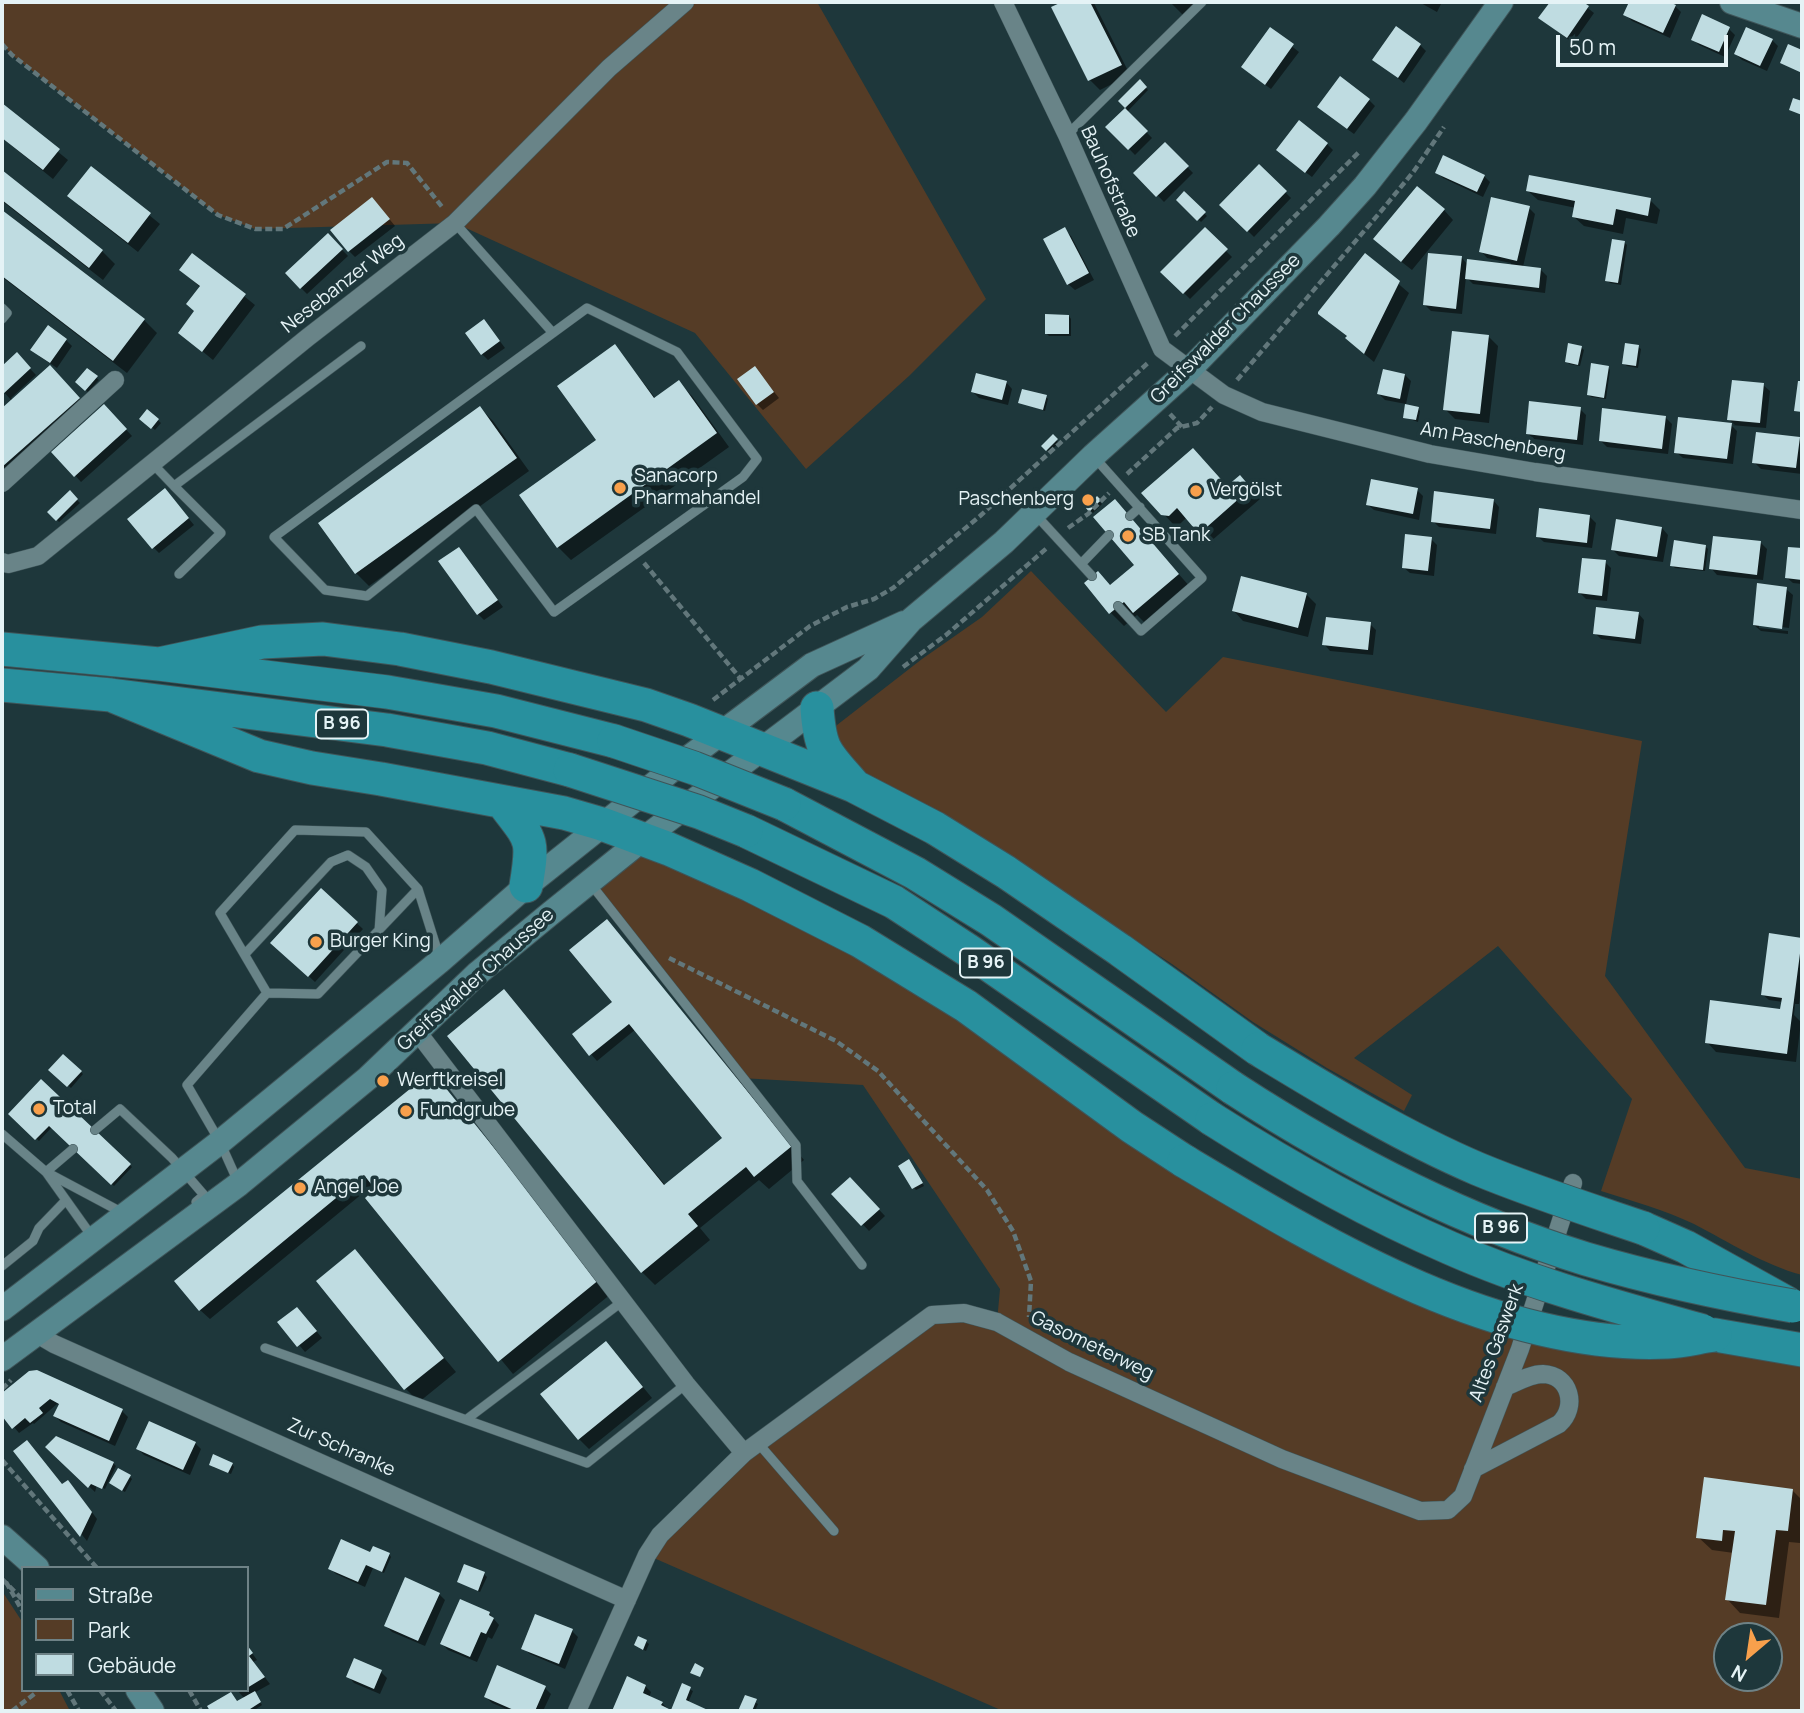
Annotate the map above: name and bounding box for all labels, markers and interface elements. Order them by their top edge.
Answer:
scale bar [1559,21,1730,65]
text: 50 m [1569,33,1616,61]
street label: Bauhofstraße [1075,123,1145,241]
street label: Nesebanzer Weg [278,229,408,339]
street label: Greifswalder Chaussee [1146,249,1306,409]
street label: Am Paschenberg [1418,418,1568,466]
place label: Sanacorp Pharmahandel [634,466,761,510]
marker: Sanacorp Pharmahandel [612,480,628,496]
place label: Vergölst [1210,480,1282,502]
marker: Vergölst [1188,483,1204,499]
place label: Paschenberg [958,489,1074,511]
marker: Paschenberg [1080,492,1096,508]
place label: SB Tank [1142,525,1210,547]
marker: SB Tank [1120,528,1136,544]
road number: B 96 [316,710,368,738]
street label: Greifswalder Chaussee [393,904,559,1056]
place label: Burger King [330,931,431,953]
marker: Burger King [308,934,324,950]
road number: B 96 [960,948,1012,978]
place label: Werftkreisel [397,1070,503,1092]
marker: Werftkreisel [375,1073,391,1089]
place label: Total [53,1098,97,1120]
place label: Fundgrube [420,1100,515,1122]
marker: Total [31,1101,47,1117]
marker: Fundgrube [398,1103,414,1119]
place label: Angel Joe [314,1177,399,1199]
marker: Angel Joe [292,1180,308,1196]
road number: B 96 [1475,1213,1527,1242]
street label: Altes Gaswerk [1465,1281,1529,1405]
street label: Gasometerweg [1027,1306,1157,1386]
street label: Zur Schranke [283,1414,399,1482]
legend [21,1566,248,1692]
text: Straße [88,1581,153,1609]
text: Park [88,1616,130,1644]
north arrow [1713,1622,1783,1692]
text: Gebäude [88,1651,176,1679]
text: N [1727,1659,1751,1688]

